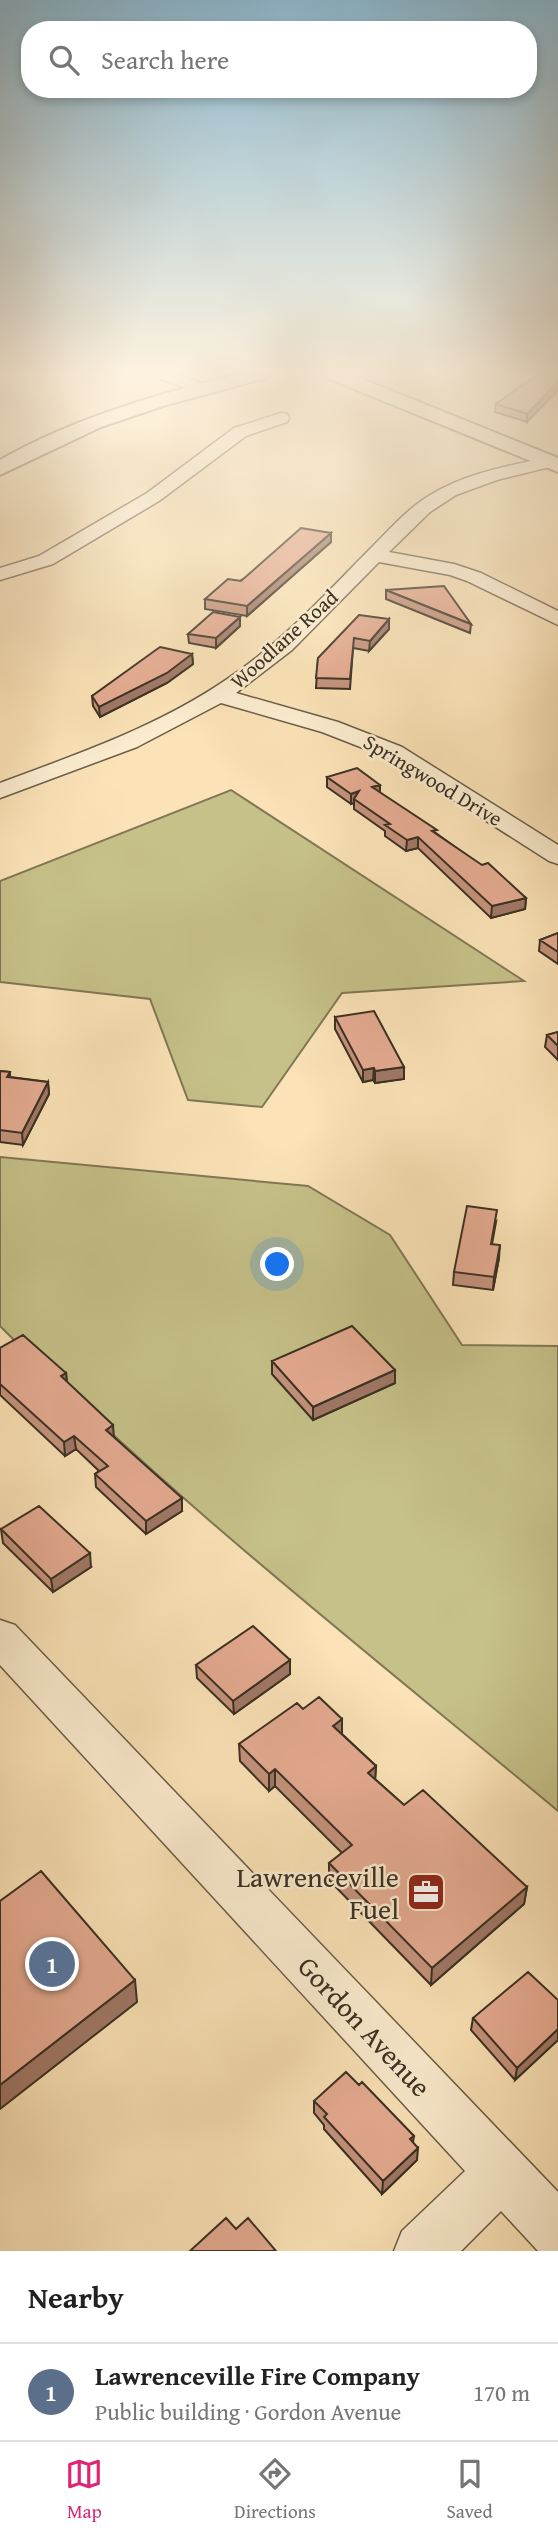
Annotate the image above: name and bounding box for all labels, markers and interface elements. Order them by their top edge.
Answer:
search box [21,21,537,98]
text: Search here [101,40,229,79]
icon: search [45,41,83,79]
street label: Woodlane Road [223,582,345,696]
street label: Springwood Drive [358,726,509,834]
your location [260,1247,294,1281]
place label: Lawrenceville Fuel [236,1856,399,1929]
office icon: Lawrenceville Fuel [405,1871,447,1913]
pin: 1 [29,1938,75,1990]
street label: Gordon Avenue [289,1946,441,2106]
text: Nearby [28,2275,124,2319]
text: Lawrenceville Fire Company [95,2356,420,2395]
text: 1 [45,2376,57,2409]
text: 170 m [473,2376,530,2409]
text: Public building · Gordon Avenue [95,2395,401,2428]
tab: Map [65,2455,103,2525]
tab: Directions [234,2455,316,2525]
tab: Saved [447,2455,493,2525]

